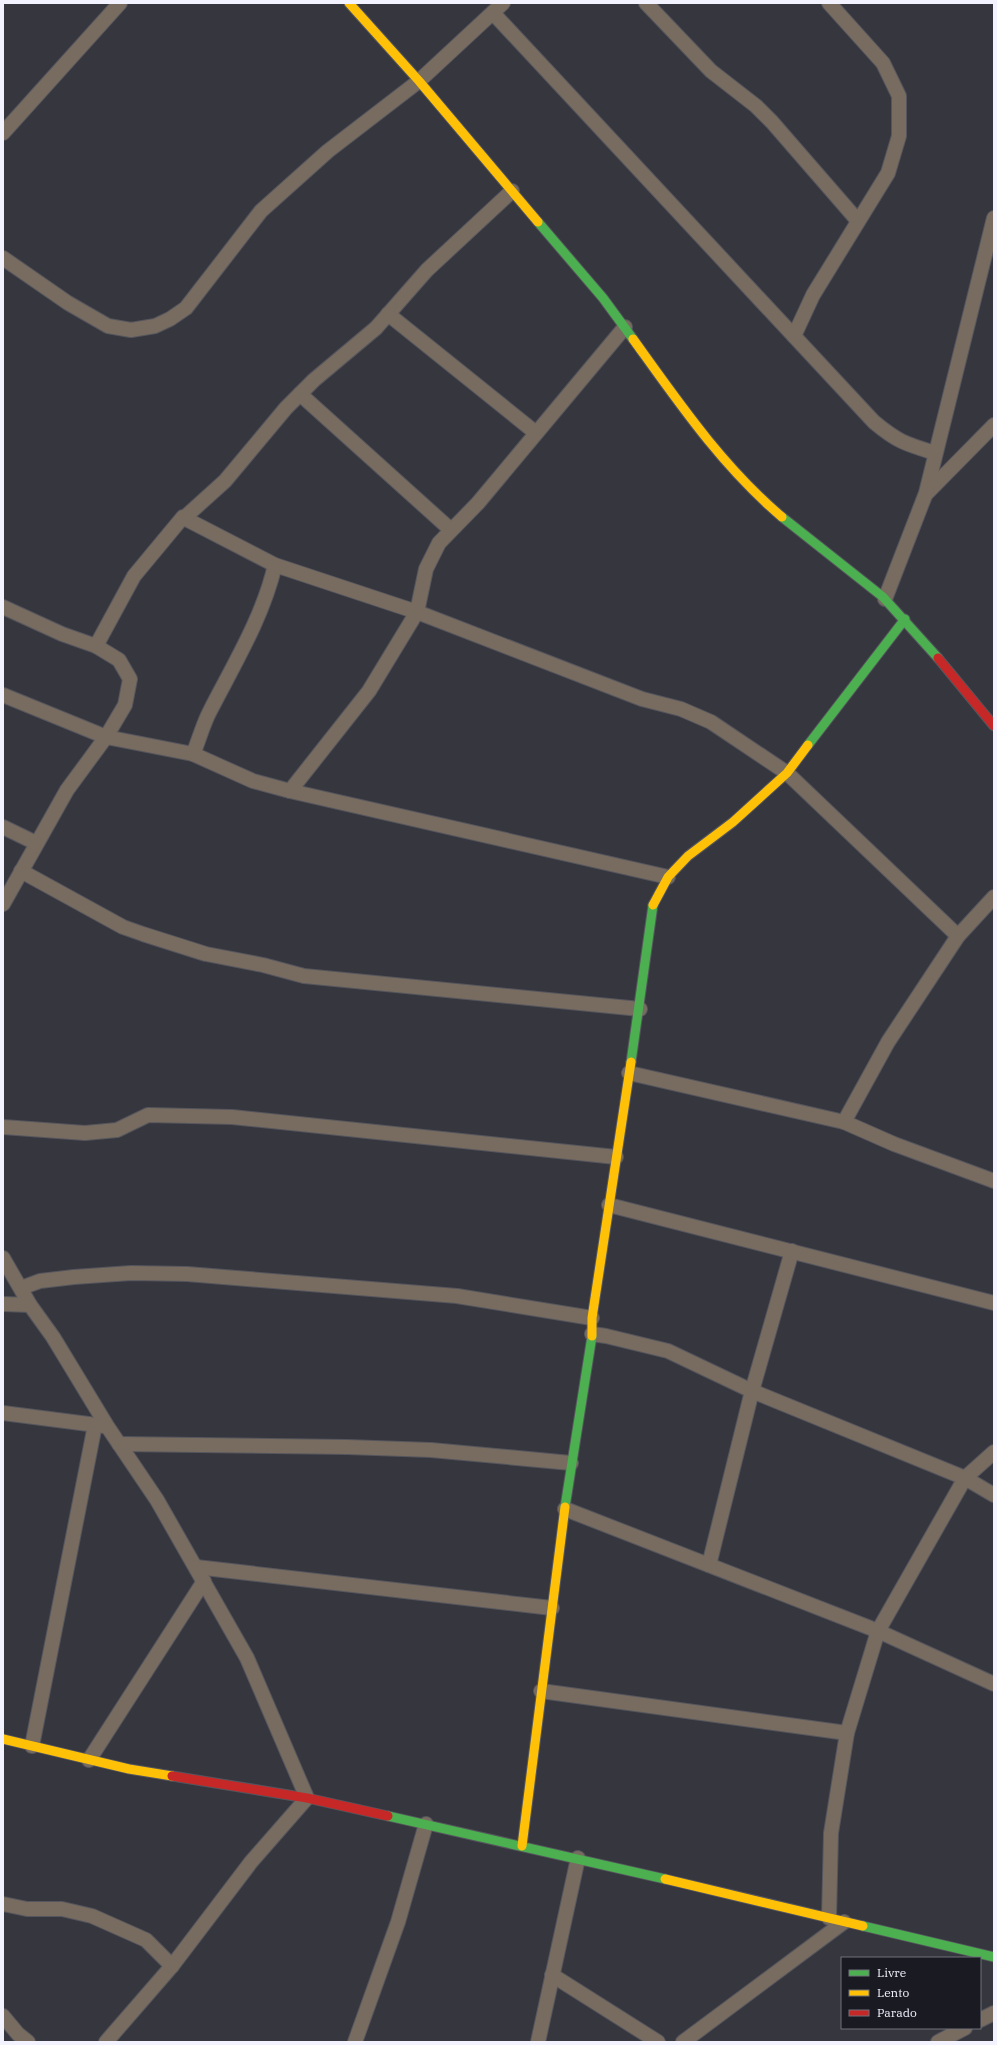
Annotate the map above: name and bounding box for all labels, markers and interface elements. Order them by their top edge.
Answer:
legend [841,1957,981,2029]
text: Livre [877,1965,906,1980]
text: Lento [877,1985,909,2000]
text: Parado [877,2005,917,2020]

